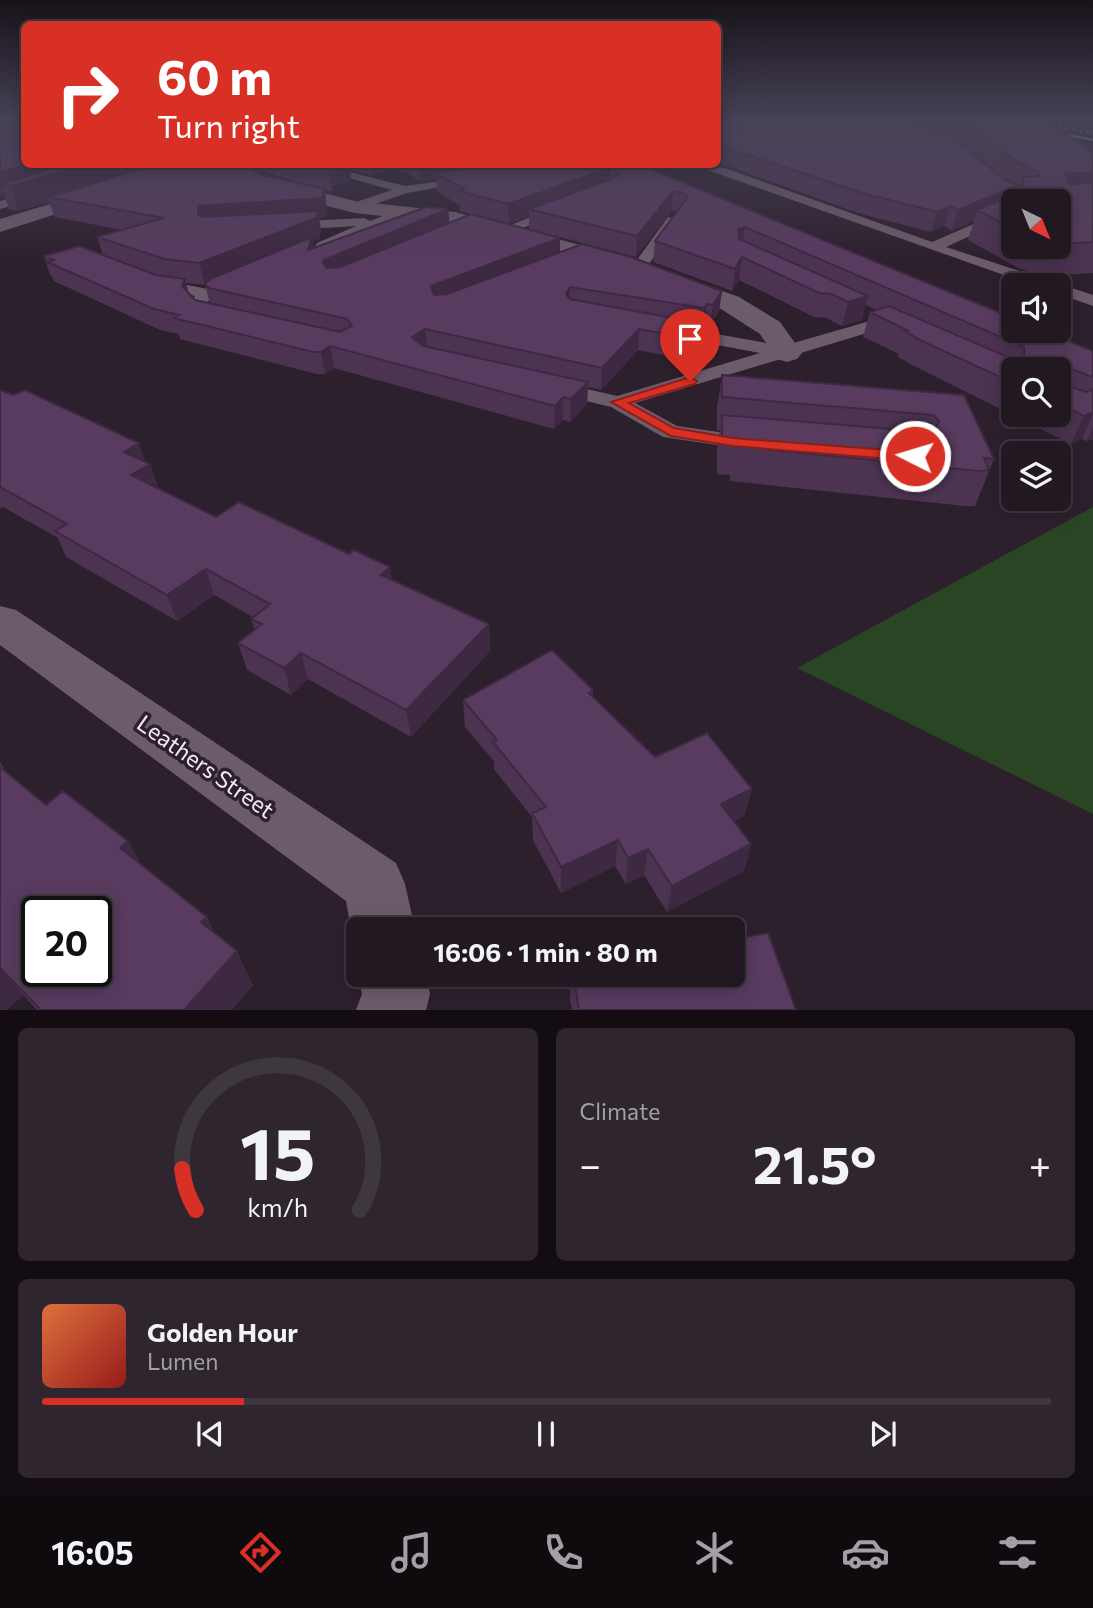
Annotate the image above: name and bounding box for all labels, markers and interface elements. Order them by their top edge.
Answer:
text: 60 m [157,45,272,105]
icon: right [42,49,133,140]
text: Turn right [157,105,300,145]
north arrow [1001,189,1071,259]
map controls [1001,189,1071,511]
button: sound [1001,273,1071,343]
pin [660,309,720,381]
icon: arrive [671,320,709,358]
button: search [1001,357,1071,427]
position arrow [878,419,952,493]
button: layers [1001,441,1071,511]
street label: Leathers Street [132,708,280,824]
speed limit sign: 20 [21,896,112,987]
text: 16:06 · 1 min · 80 m [433,936,658,967]
text: Climate [580,1097,661,1125]
text: 15 [240,1107,315,1196]
text: 21.5° [753,1131,877,1195]
text: − [580,1140,601,1187]
text: + [1029,1140,1051,1187]
text: km/h [247,1192,308,1222]
text: Golden Hour [147,1316,298,1347]
text: Lumen [147,1347,218,1375]
icon: previous [191,1415,229,1453]
icon: pause [527,1415,565,1453]
icon: next [864,1415,902,1453]
icon: directions [236,1528,285,1577]
icon: music [387,1528,436,1577]
icon: phone [539,1528,588,1577]
icon: climate [690,1528,739,1577]
icon: car [841,1528,890,1577]
icon: filters [993,1528,1042,1577]
text: 16:05 [51,1532,134,1572]

